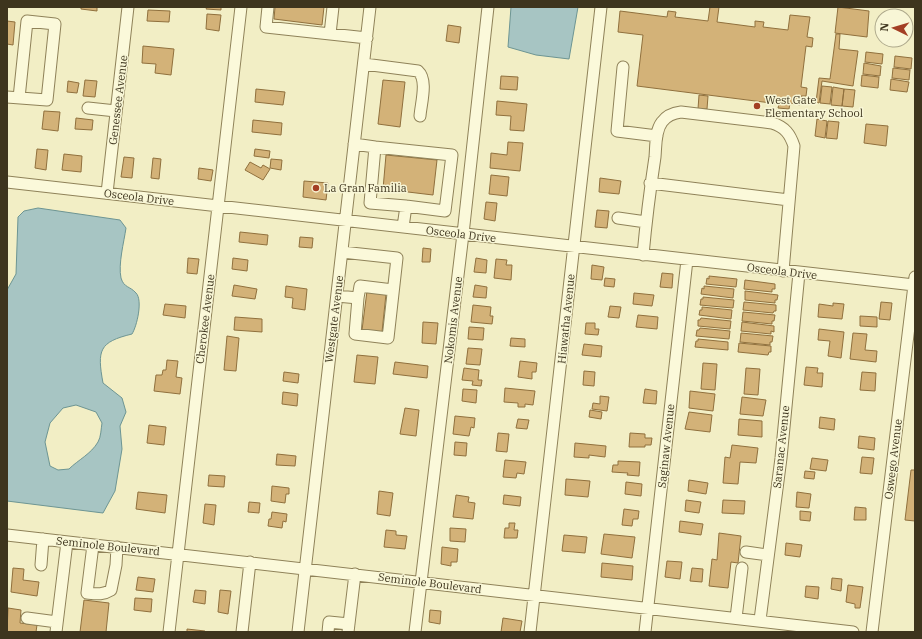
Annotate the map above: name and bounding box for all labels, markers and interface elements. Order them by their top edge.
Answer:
north arrow [874,8,914,48]
text: N [877,22,891,32]
street label: Genessee Avenue [106,54,130,146]
place label: West Gate Elementary School [765,93,863,120]
marker: West Gate Elementary School [752,101,762,111]
place label: La Gran Familia [324,181,407,195]
marker: La Gran Familia [311,183,321,193]
street label: Osceola Drive [103,186,175,208]
street label: Osceola Drive [425,223,497,245]
street label: Osceola Drive [746,260,818,282]
street label: Cherokee Avenue [193,273,217,365]
street label: Hiawatha Avenue [554,273,578,365]
street label: Westgate Avenue [322,274,346,364]
street label: Nokomis Avenue [441,276,465,364]
street label: Saginaw Avenue [655,403,677,489]
street label: Saranac Avenue [770,405,792,489]
street label: Oswego Avenue [881,418,905,500]
street label: Seminole Boulevard [55,534,161,558]
street label: Seminole Boulevard [377,570,483,596]

